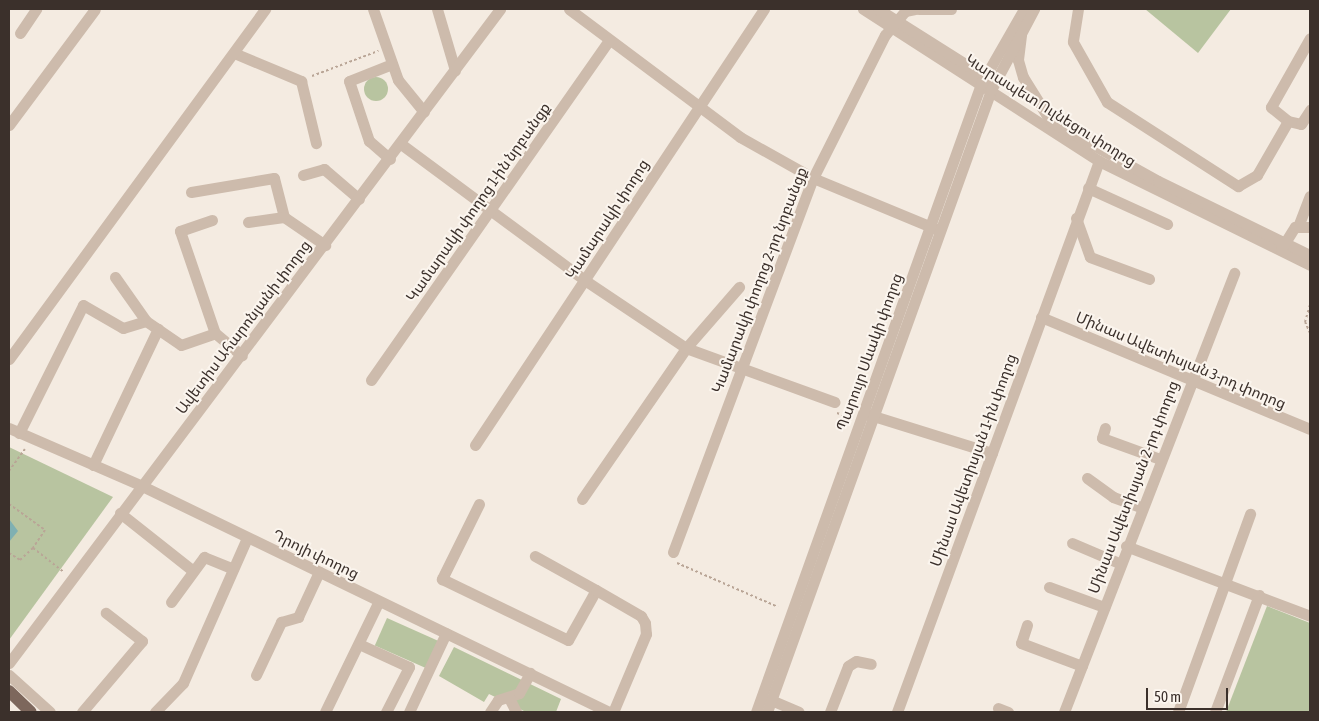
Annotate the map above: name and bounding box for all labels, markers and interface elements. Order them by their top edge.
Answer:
street label: Կարապետ Ուլնեցու փողոց [962,50,1140,170]
street label: Կամարակի փողոց 1-ին նրբանցք [402,99,554,305]
street label: Կամարակի փողոց [561,156,653,282]
street label: Կամարակի փողոց 2-րդ նրբանցք [707,164,811,396]
street label: Ավետիս Ահարոնյանի փողոց [172,236,314,418]
street label: Պարույր Սևակի փողոց [832,271,906,433]
street label: Մինաս Ավետիսյան 3-րդ փողոց [1073,307,1289,413]
street label: Մինաս Ավետիսյան 1-ին փողոց [926,351,1020,569]
street label: Մինաս Ավետիսյան 2-րդ փողոց [1084,378,1182,596]
street label: Դրոյի փողոց [270,525,362,583]
scale bar [1149,678,1232,710]
text: 50 m [1154,688,1181,705]

